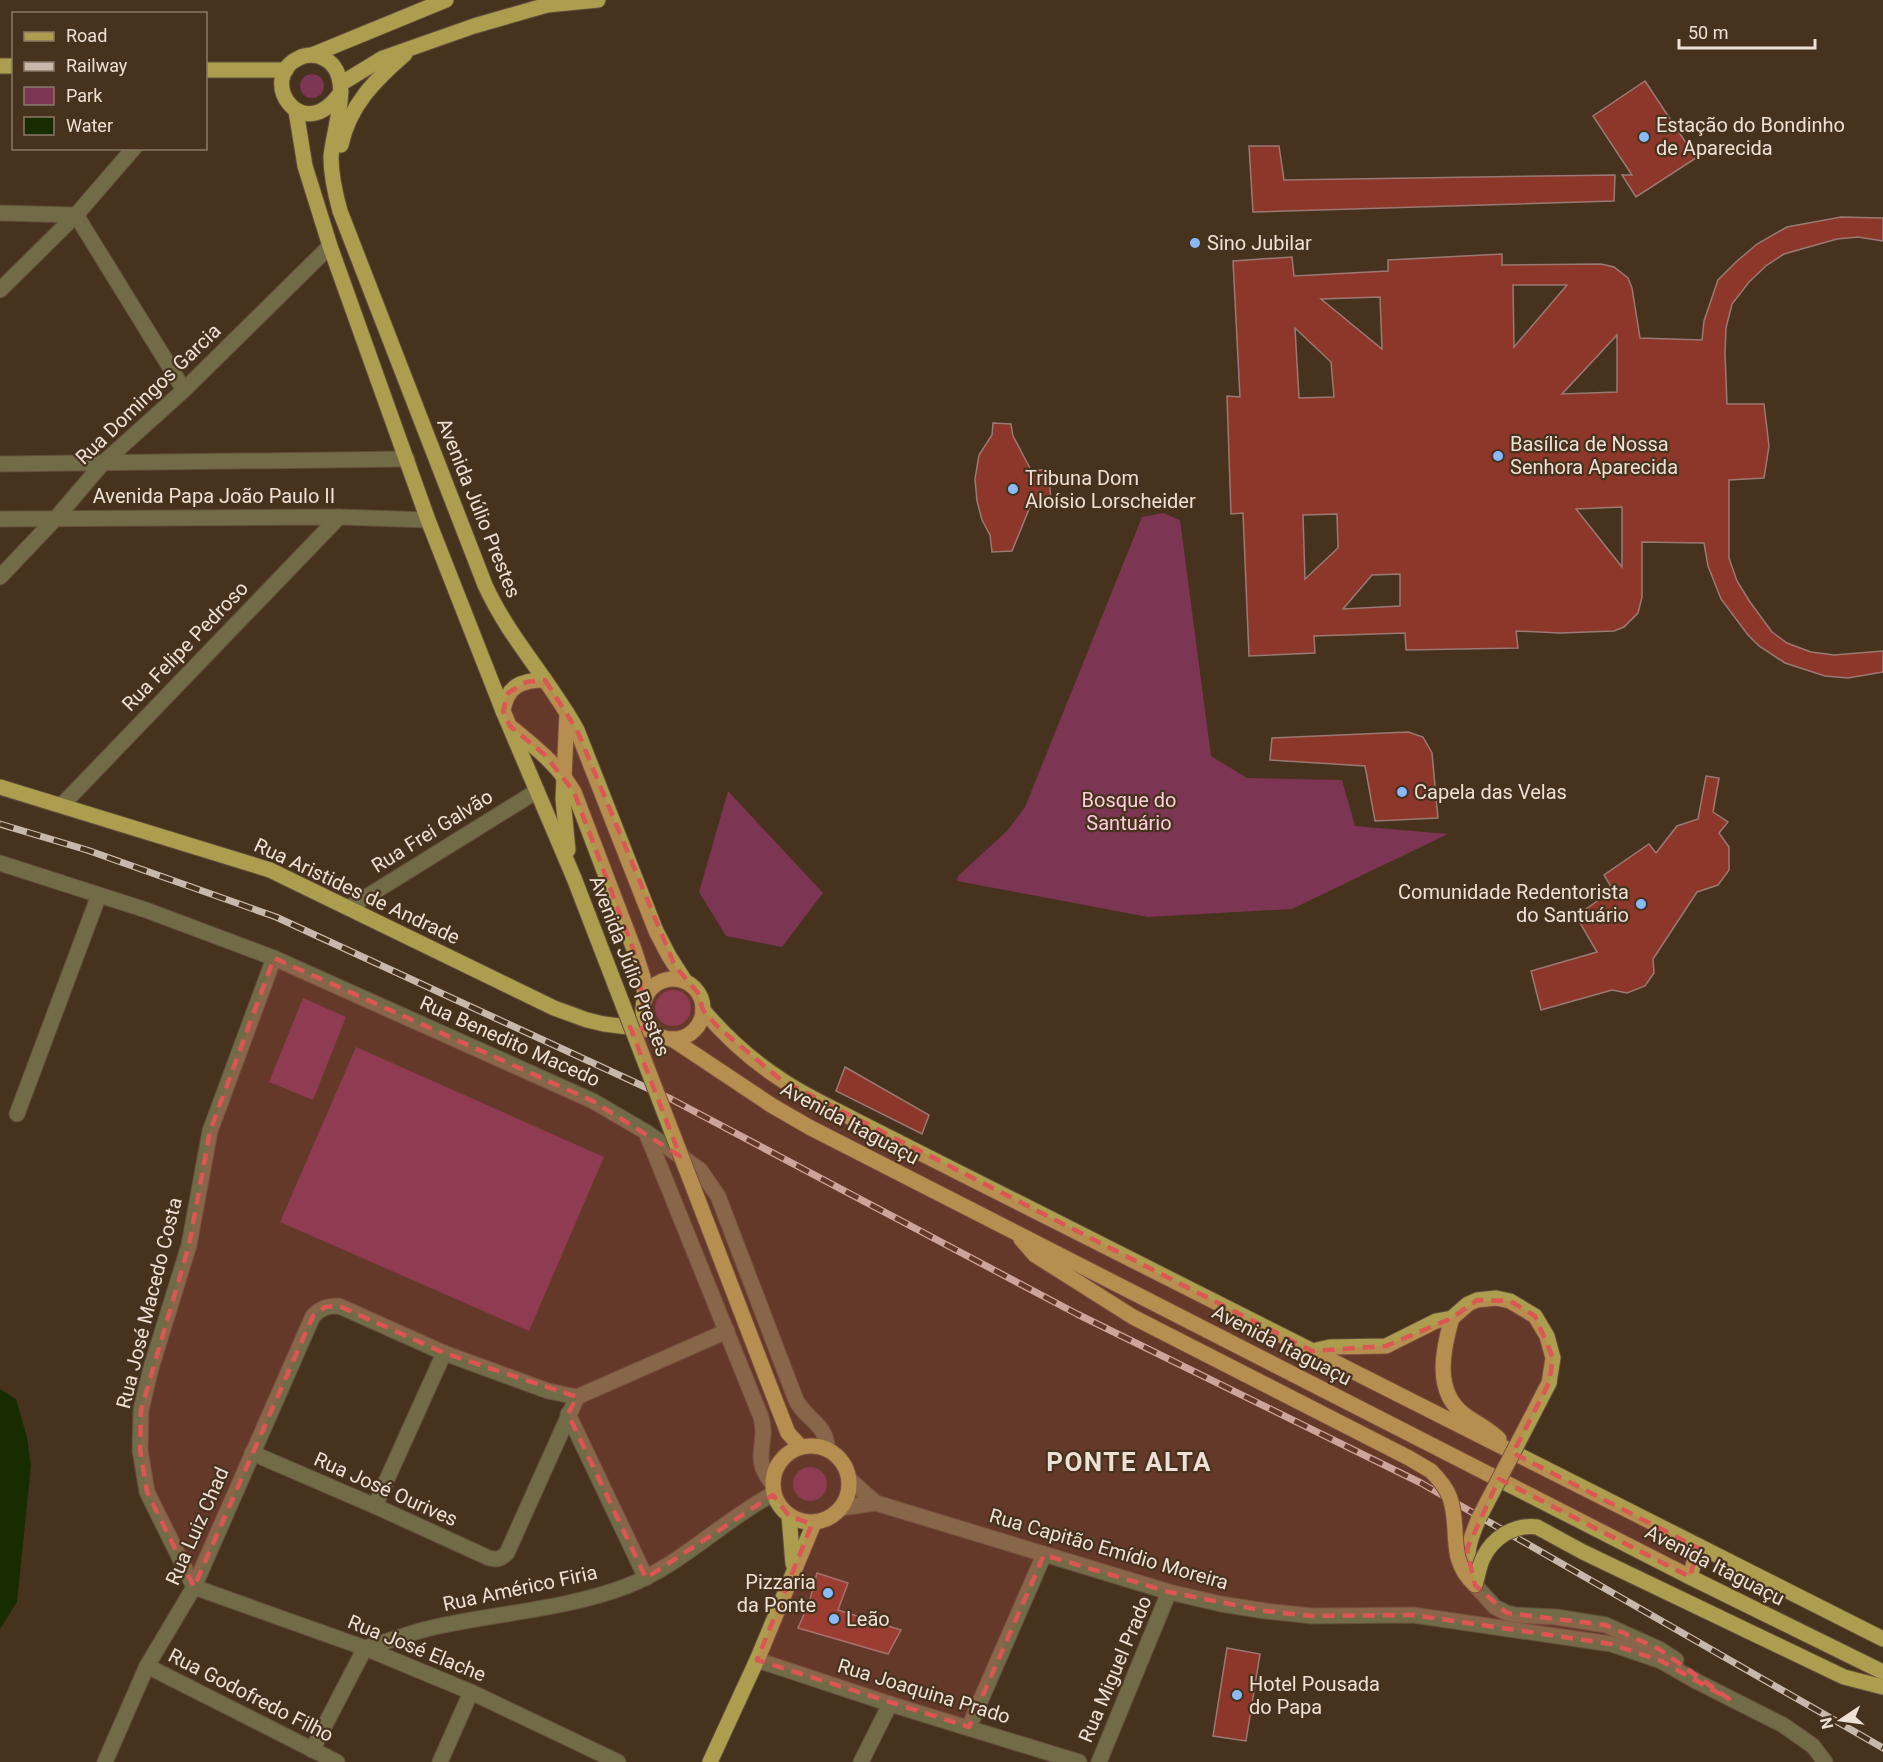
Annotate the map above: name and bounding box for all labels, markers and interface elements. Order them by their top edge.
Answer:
legend [12,12,207,150]
scale bar [1679,12,1816,50]
text: 50 m [1688,22,1728,43]
text: Road [66,25,107,46]
text: Railway [66,55,128,76]
text: Park [66,85,103,106]
place label: Estação do Bondinho de Aparecida [1656,113,1845,160]
text: Water [66,115,113,136]
marker: Estação do Bondinho de Aparecida [1637,130,1651,144]
place label: Sino Jubilar [1207,231,1312,255]
marker: Sino Jubilar [1188,236,1202,250]
street label: Rua Domingos Garcia [70,319,226,469]
street label: Avenida Júlio Prestes [432,415,526,601]
place label: Basílica de Nossa Senhora Aparecida [1510,432,1678,479]
marker: Basílica de Nossa Senhora Aparecida [1491,449,1505,463]
place label: Tribuna Dom Aloísio Lorscheider [1025,466,1196,513]
marker: Tribuna Dom Aloísio Lorscheider [1006,482,1020,496]
street label: Avenida Papa João Paulo II [93,484,335,508]
street label: Rua Felipe Pedroso [117,576,253,716]
place label: Capela das Velas [1414,780,1567,804]
street label: Rua Frei Galvão [367,784,497,878]
marker: Capela das Velas [1395,785,1409,799]
park label: Bosque do Santuário [1082,788,1176,835]
street label: Rua Aristides de Andrade [250,833,464,949]
street label: Avenida Júlio Prestes [584,872,676,1060]
place label: Comunidade Redentorista do Santuário [1398,880,1629,927]
marker: Comunidade Redentorista do Santuário [1634,897,1648,911]
street label: Rua Benedito Macedo [416,990,604,1092]
street label: Avenida Itaguaçu [777,1076,923,1170]
street label: Rua José Macedo Costa [111,1195,187,1411]
street label: Avenida Itaguaçu [1208,1300,1356,1390]
street label: Rua José Ourives [311,1447,461,1531]
district label: PONTE ALTA [1046,1447,1212,1477]
street label: Rua Luiz Chad [160,1463,234,1589]
street label: Rua Capitão Emídio Moreira [987,1503,1231,1595]
street label: Avenida Itaguaçu [1641,1520,1789,1610]
street label: Rua Américo Firia [441,1560,599,1616]
place label: Pizzaria da Ponte [737,1570,816,1617]
marker: Pizzaria da Ponte [821,1586,835,1600]
street label: Rua Miguel Prado [1073,1592,1157,1746]
place label: Leão [846,1607,890,1631]
street label: Rua José Elache [344,1609,490,1687]
marker: Leão [827,1612,841,1626]
street label: Rua Godofredo Filho [165,1643,337,1747]
street label: Rua Joaquina Prado [835,1653,1013,1729]
place label: Hotel Pousada do Papa [1249,1672,1380,1719]
marker: Hotel Pousada do Papa [1230,1688,1244,1702]
north arrow [1811,1690,1871,1750]
text: N [1816,1716,1837,1731]

